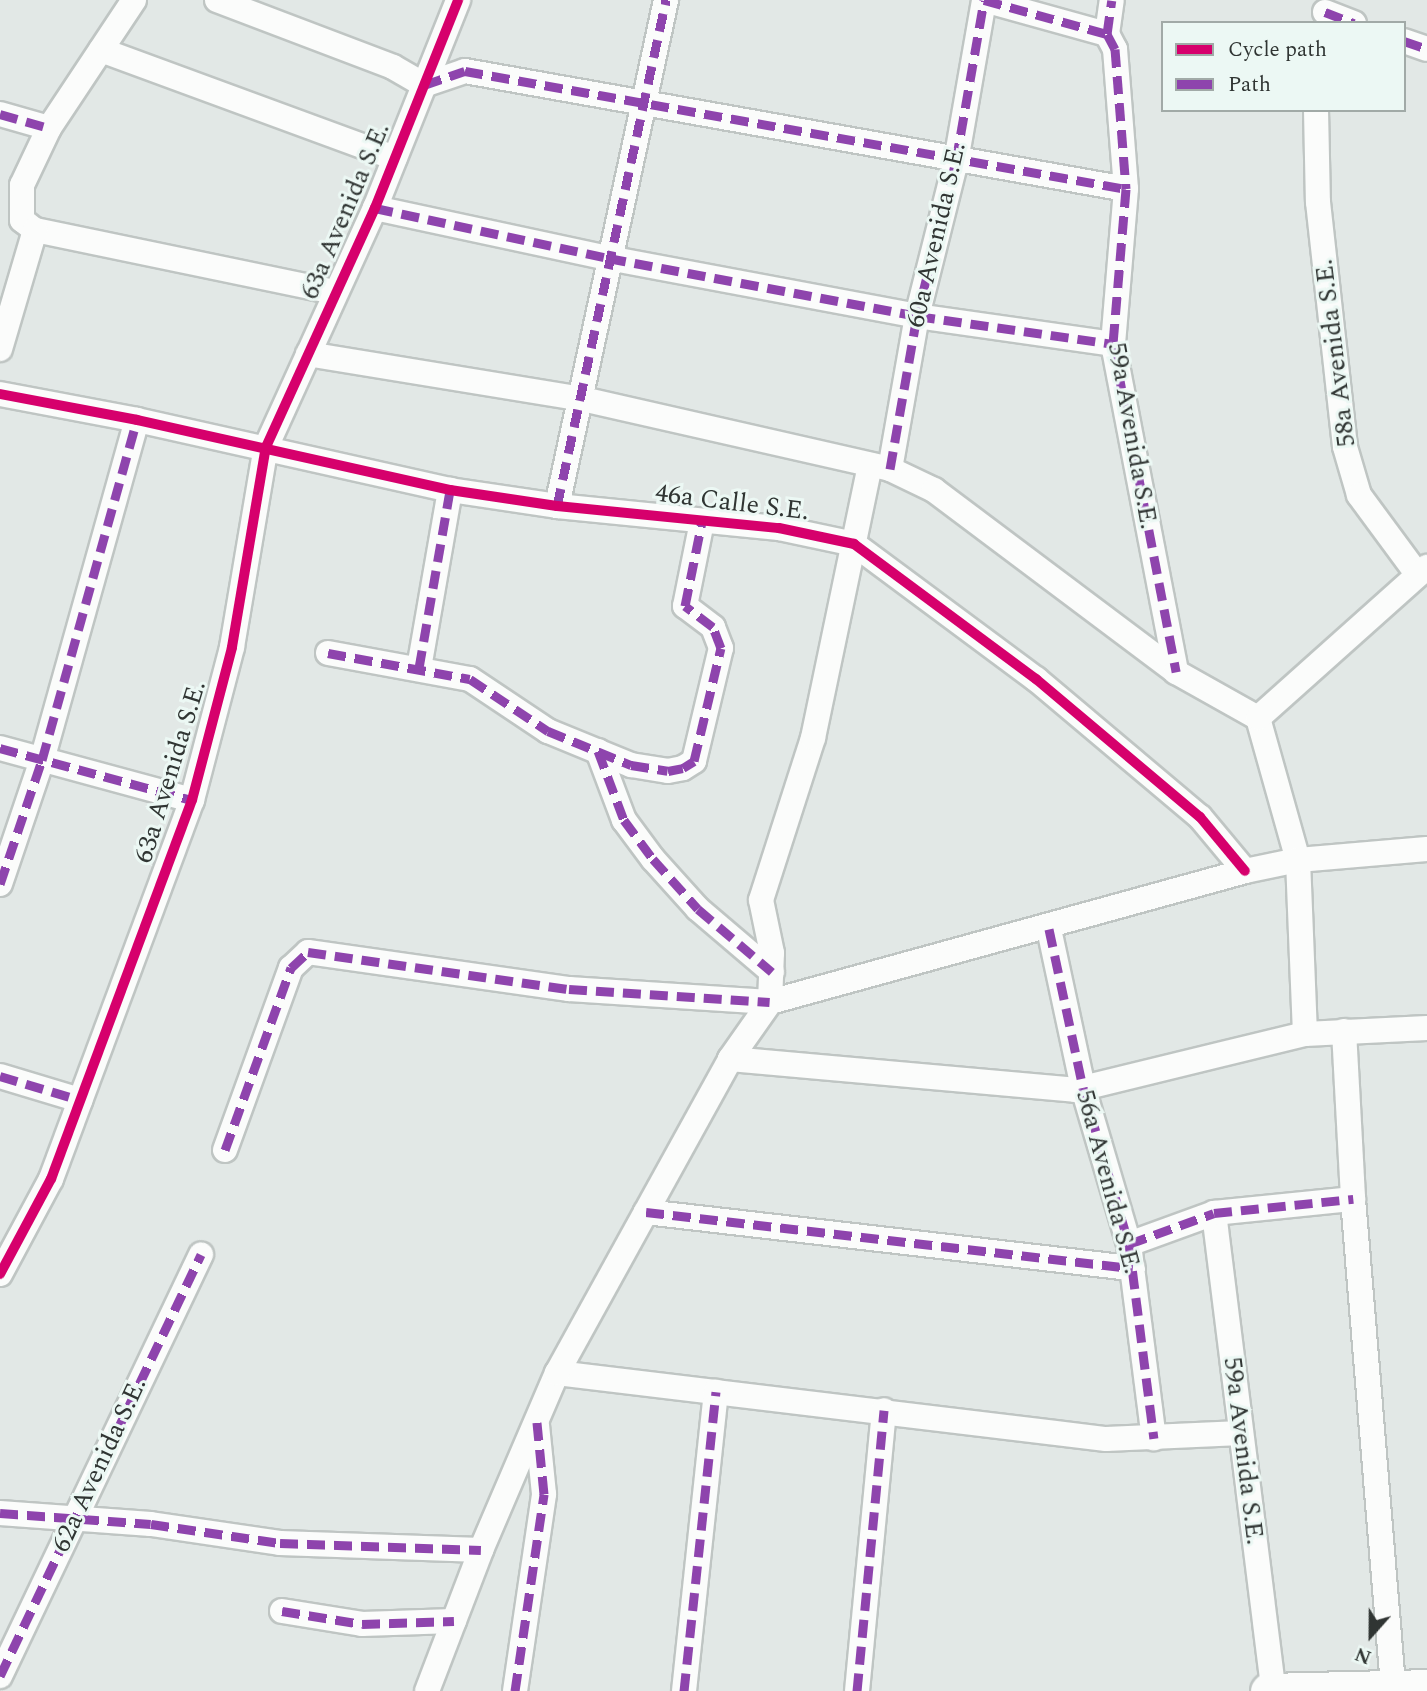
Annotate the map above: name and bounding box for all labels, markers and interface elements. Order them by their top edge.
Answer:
legend [1161,21,1406,112]
text: Cycle path [1228,34,1327,66]
text: Path [1228,69,1271,101]
street label: 63a Avenida S.E. [295,118,397,304]
street label: 60a Avenida S.E. [901,139,973,331]
street label: 58a Avenida S.E. [1309,257,1363,449]
street label: 59a Avenida S.E. [1100,340,1164,532]
street label: 46a Calle S.E. [653,478,811,528]
street label: 63a Avenida S.E. [128,677,214,867]
street label: 56a Avenida S.E. [1068,1087,1148,1277]
street label: 59a Avenida S.E. [1216,1355,1270,1547]
street label: 62a Avenida S.E. [46,1373,154,1557]
north arrow [1336,1600,1406,1670]
text: N [1351,1639,1376,1671]

